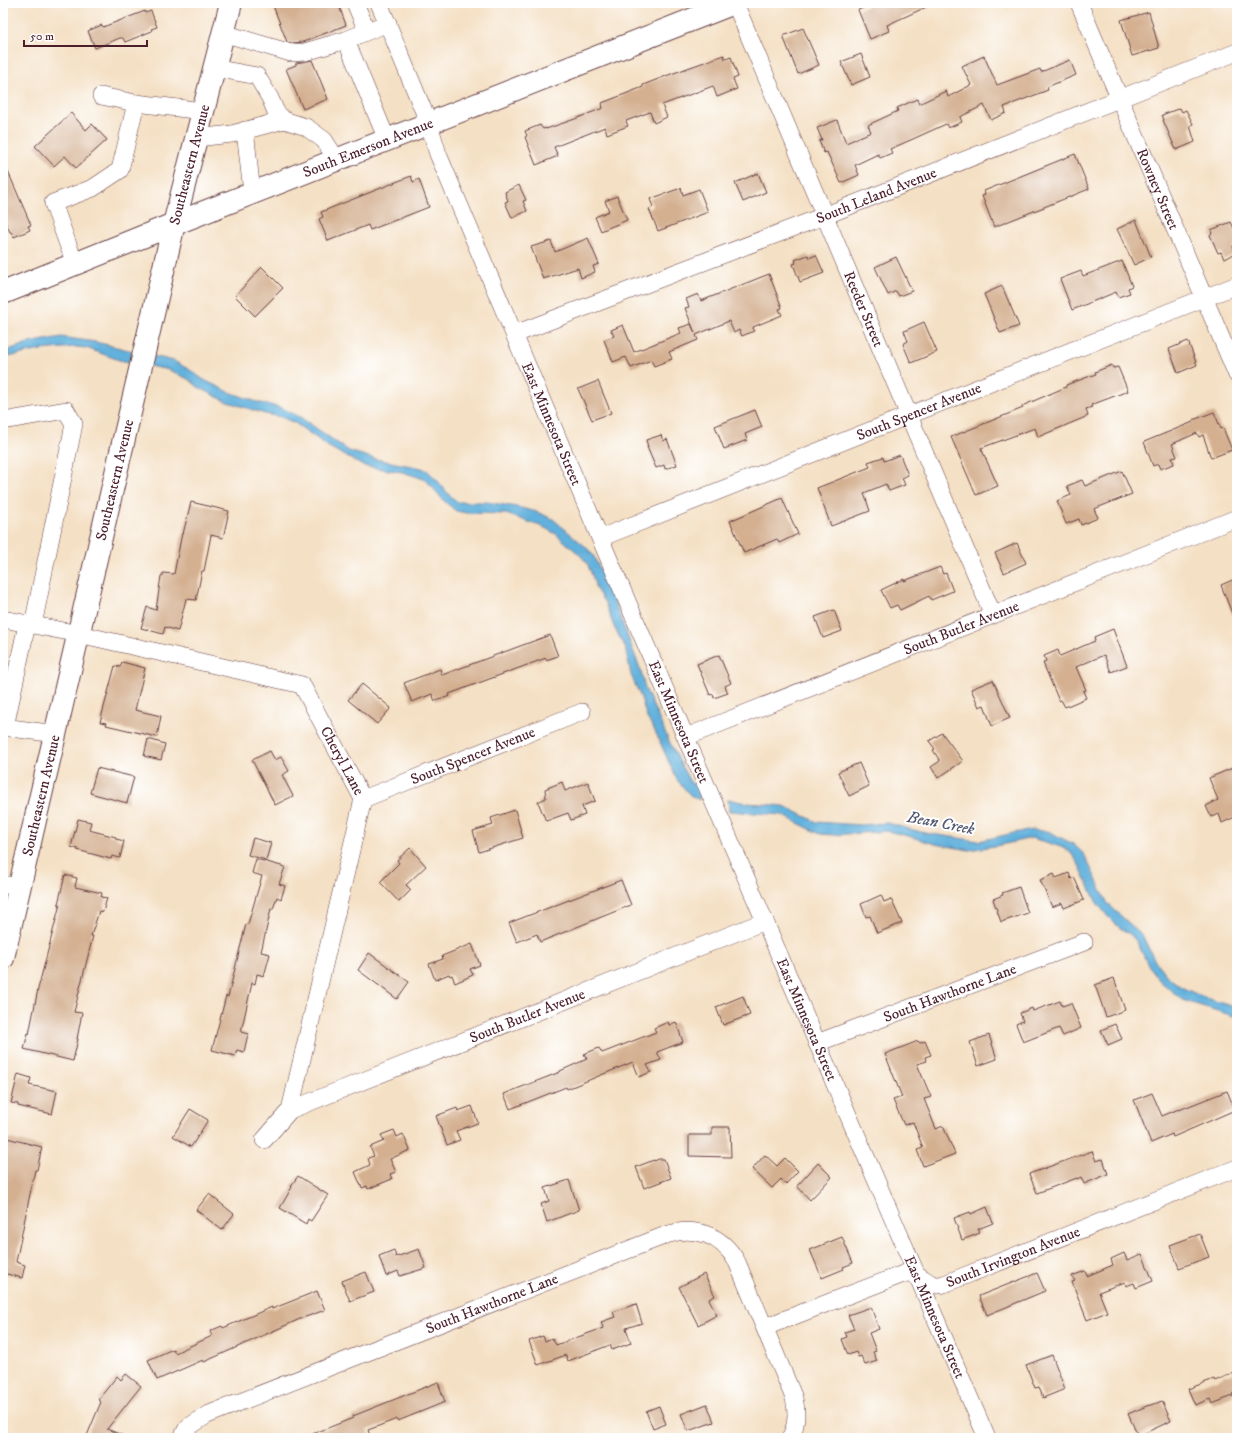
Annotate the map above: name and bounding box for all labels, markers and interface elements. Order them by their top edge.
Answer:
scale bar [24,22,147,48]
text: 50 m [30,29,54,44]
street label: Southeastern Avenue [165,102,214,227]
street label: South Emerson Avenue [300,113,436,182]
street label: Rowney Street [1132,145,1184,233]
street label: South Leland Avenue [813,163,939,228]
street label: Reeder Street [840,268,888,350]
street label: East Minnesota Street [517,359,586,488]
street label: South Spencer Avenue [854,378,984,445]
street label: Southeastern Avenue [91,417,138,542]
street label: South Butler Avenue [901,596,1022,659]
street label: East Minnesota Street [644,657,714,786]
street label: South Spencer Avenue [408,722,538,789]
street label: Cheryl Lane [316,723,369,798]
street label: Southeastern Avenue [18,733,64,858]
water label: Bean Creek [905,807,977,839]
street label: East Minnesota Street [772,955,842,1084]
street label: South Hawthorne Lane [881,959,1019,1027]
street label: South Butler Avenue [467,984,588,1047]
street label: South Irvington Avenue [943,1222,1083,1292]
street label: East Minnesota Street [900,1253,970,1381]
street label: South Hawthorne Lane [423,1269,561,1338]

